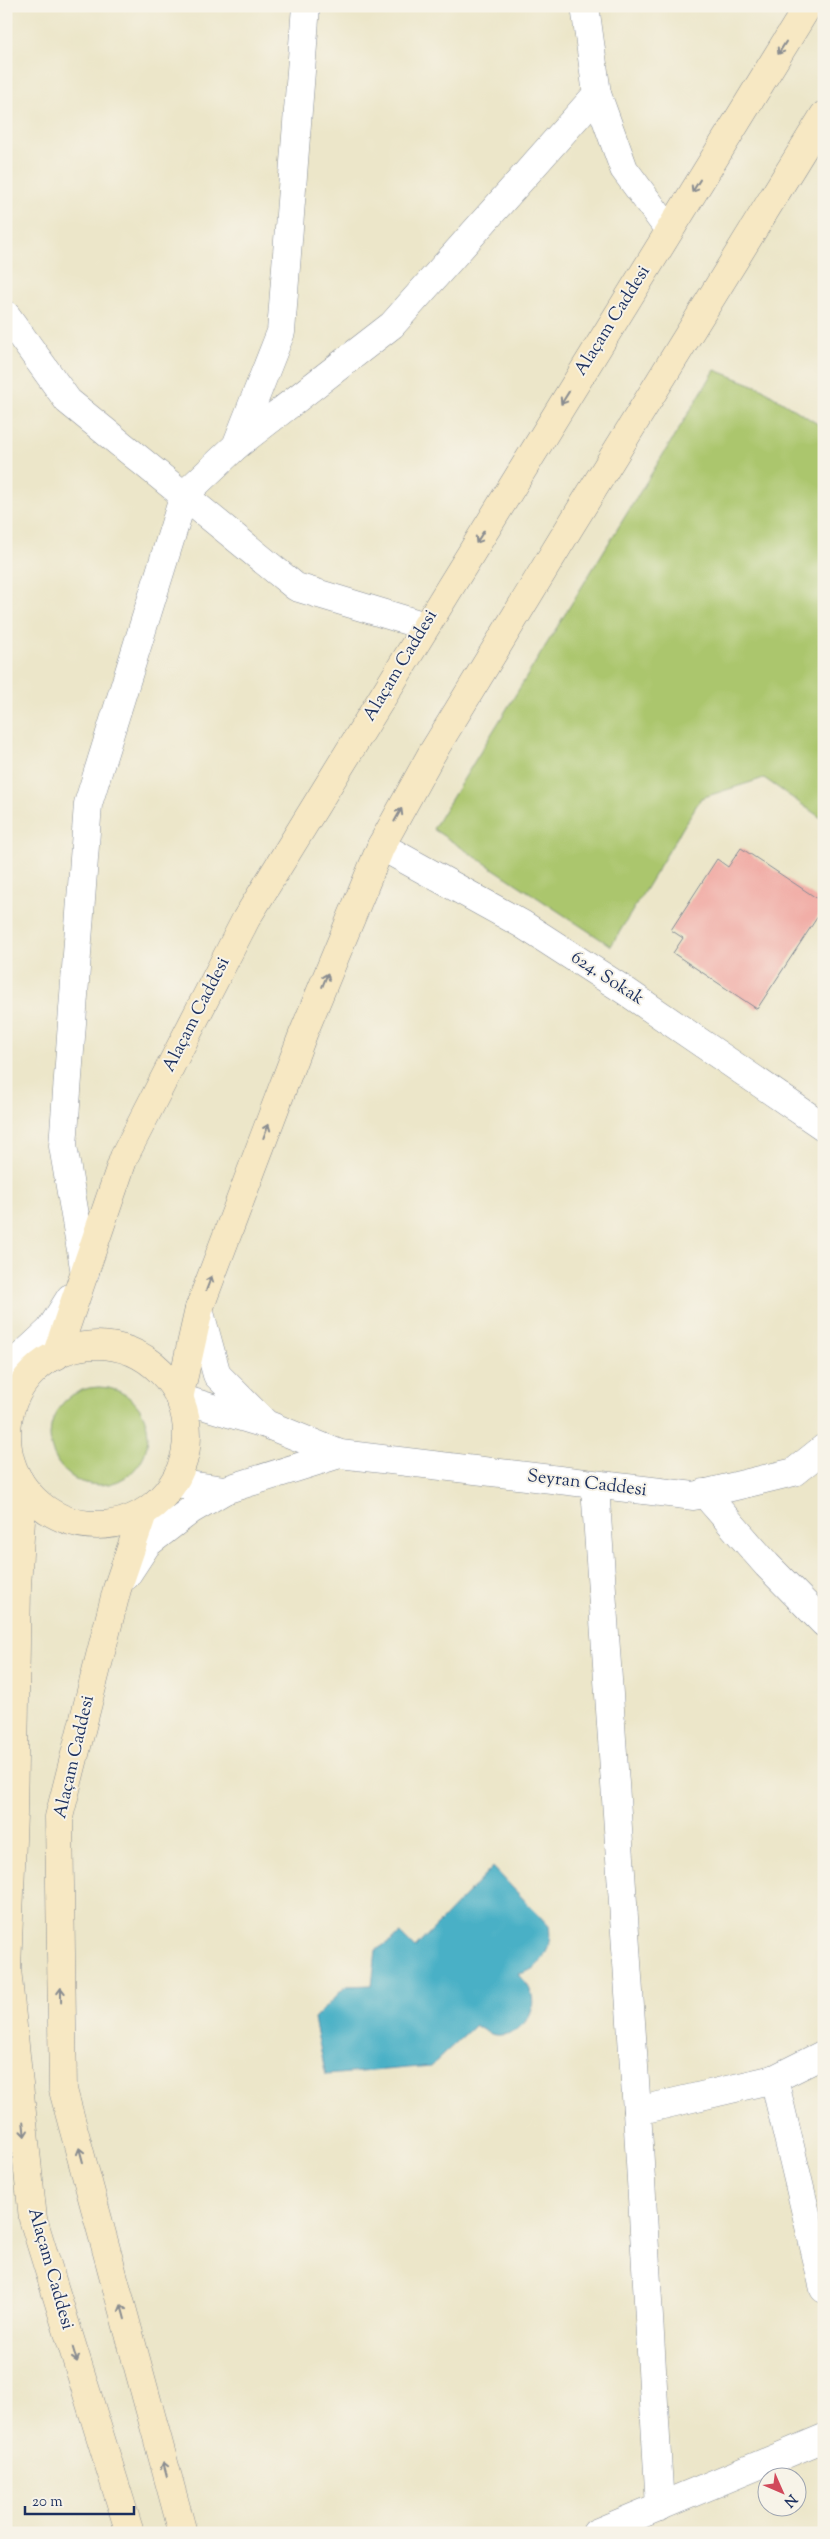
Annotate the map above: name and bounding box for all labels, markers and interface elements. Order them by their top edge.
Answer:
one-way arrow [777,40,787,54]
one-way arrow [691,178,701,192]
street label: Alaçam Caddesi [569,261,657,381]
one-way arrow [560,391,570,405]
one-way arrow [474,529,484,543]
street label: Alaçam Caddesi [357,605,445,727]
one-way arrow [393,809,403,823]
street label: 624. Sokak [565,945,649,1013]
street label: Alaçam Caddesi [157,953,237,1077]
one-way arrow [321,973,331,988]
one-way arrow [262,1124,271,1140]
one-way arrow [205,1276,214,1292]
street label: Seyran Caddesi [526,1464,648,1504]
street label: Alaçam Caddesi [48,1693,102,1821]
one-way arrow [57,1987,66,2003]
one-way arrow [19,2121,29,2137]
one-way arrow [75,2147,85,2163]
street label: Alaçam Caddesi [20,2205,80,2333]
one-way arrow [118,2304,127,2320]
one-way arrow [71,2347,80,2362]
one-way arrow [160,2461,170,2477]
north arrow [758,2466,808,2516]
scale bar [25,2484,134,2516]
text: N [779,2489,801,2511]
text: 20 m [32,2492,63,2513]

